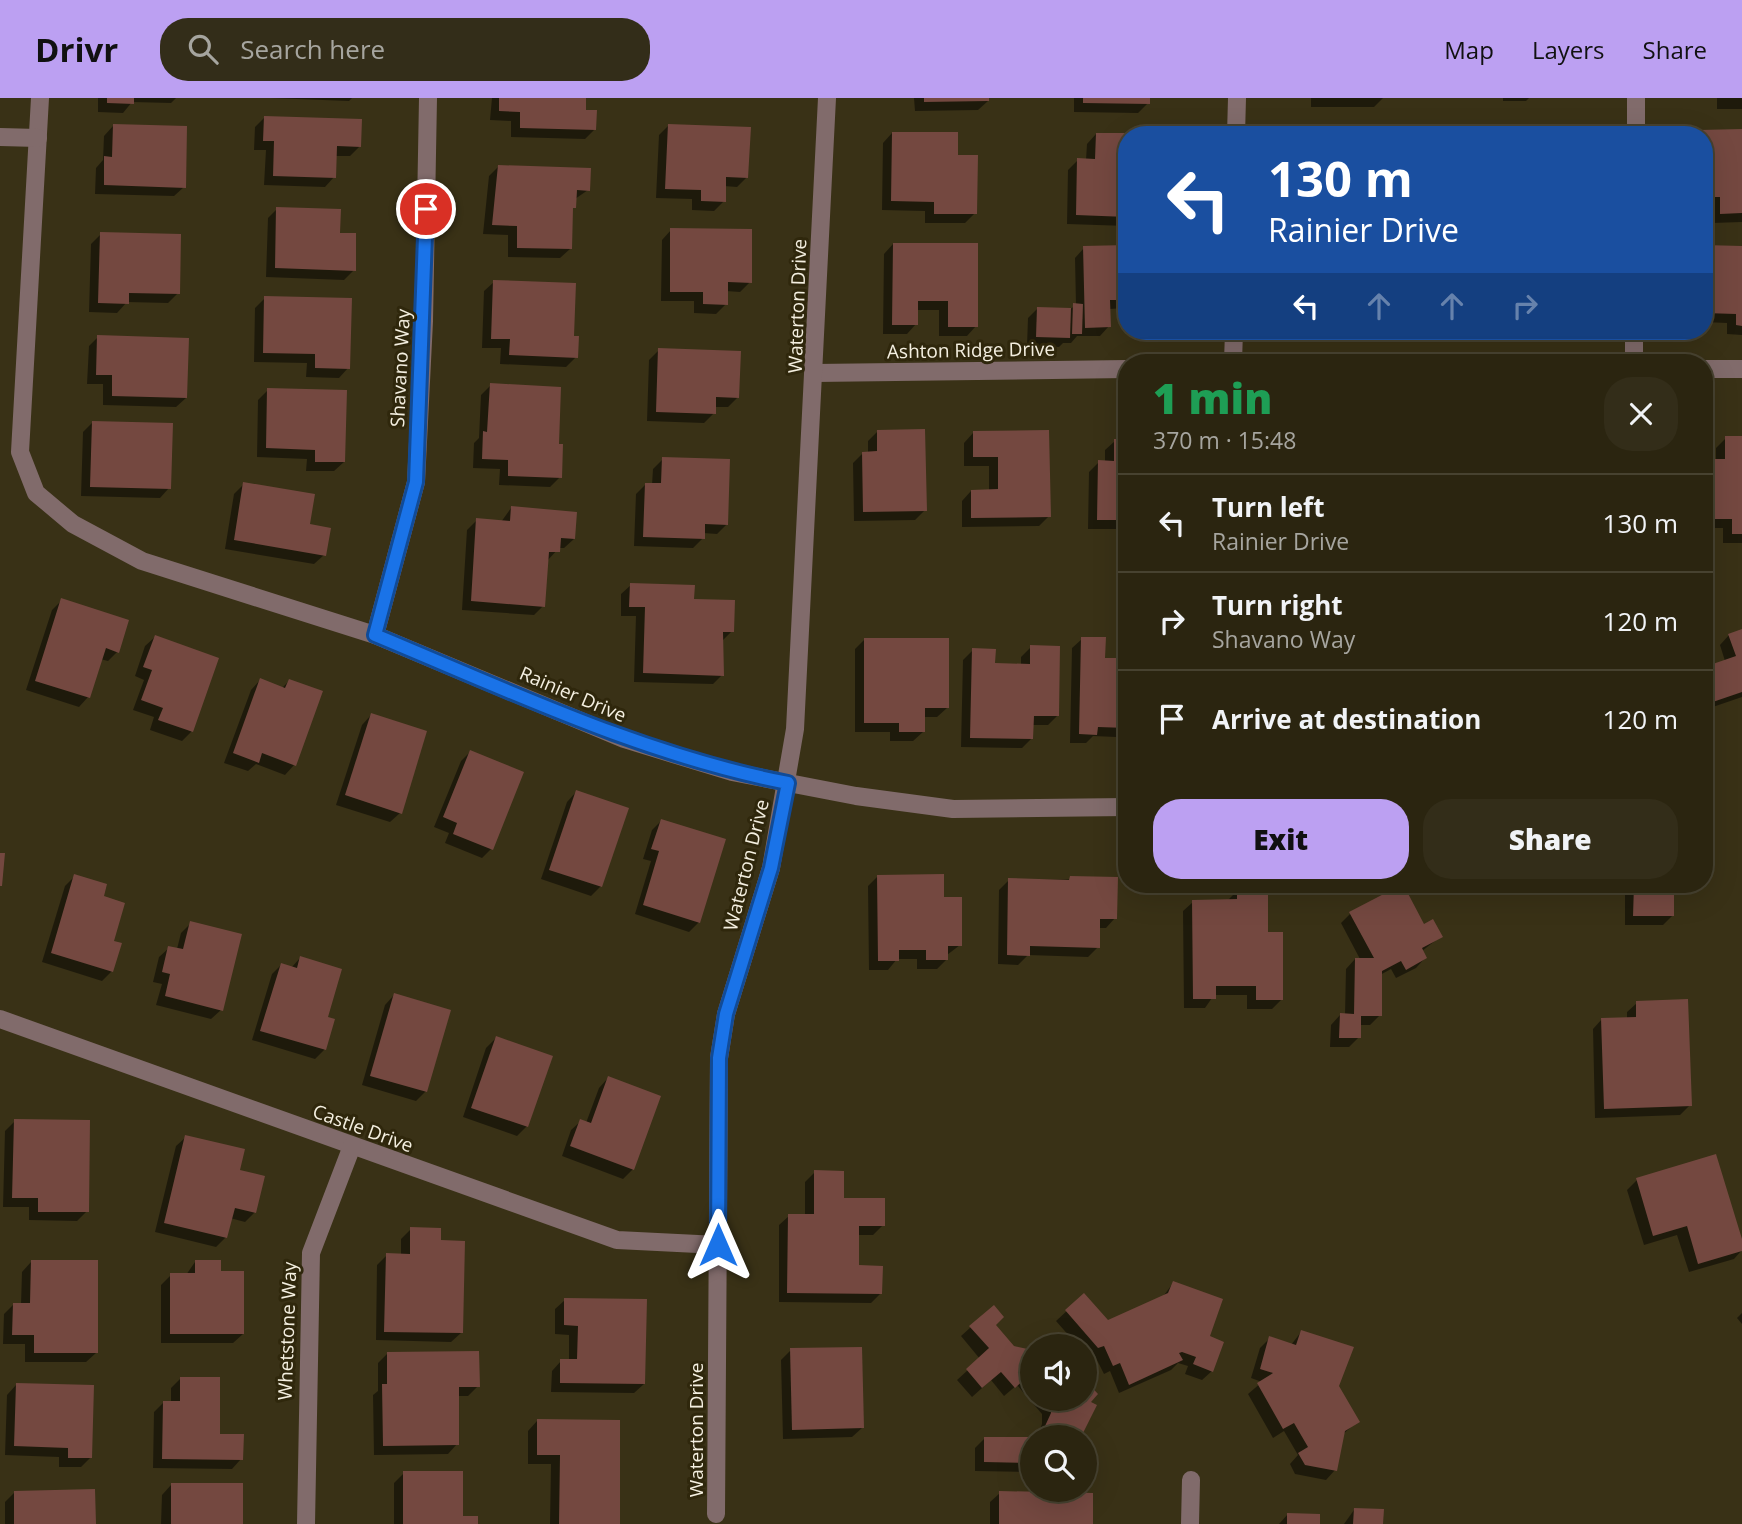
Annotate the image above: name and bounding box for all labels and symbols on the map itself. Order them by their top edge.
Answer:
pin [396,179,456,239]
street label: Waterton Drive [782,238,812,374]
street label: Shavano Way [384,308,416,428]
street label: Ashton Ridge Drive [887,336,1055,364]
street label: Rainier Drive [516,660,630,728]
street label: Waterton Drive [717,797,775,933]
street label: Castle Drive [309,1098,417,1158]
position arrow [681,1208,755,1282]
street label: Whetstone Way [272,1261,302,1401]
street label: Waterton Drive [683,1363,709,1497]

